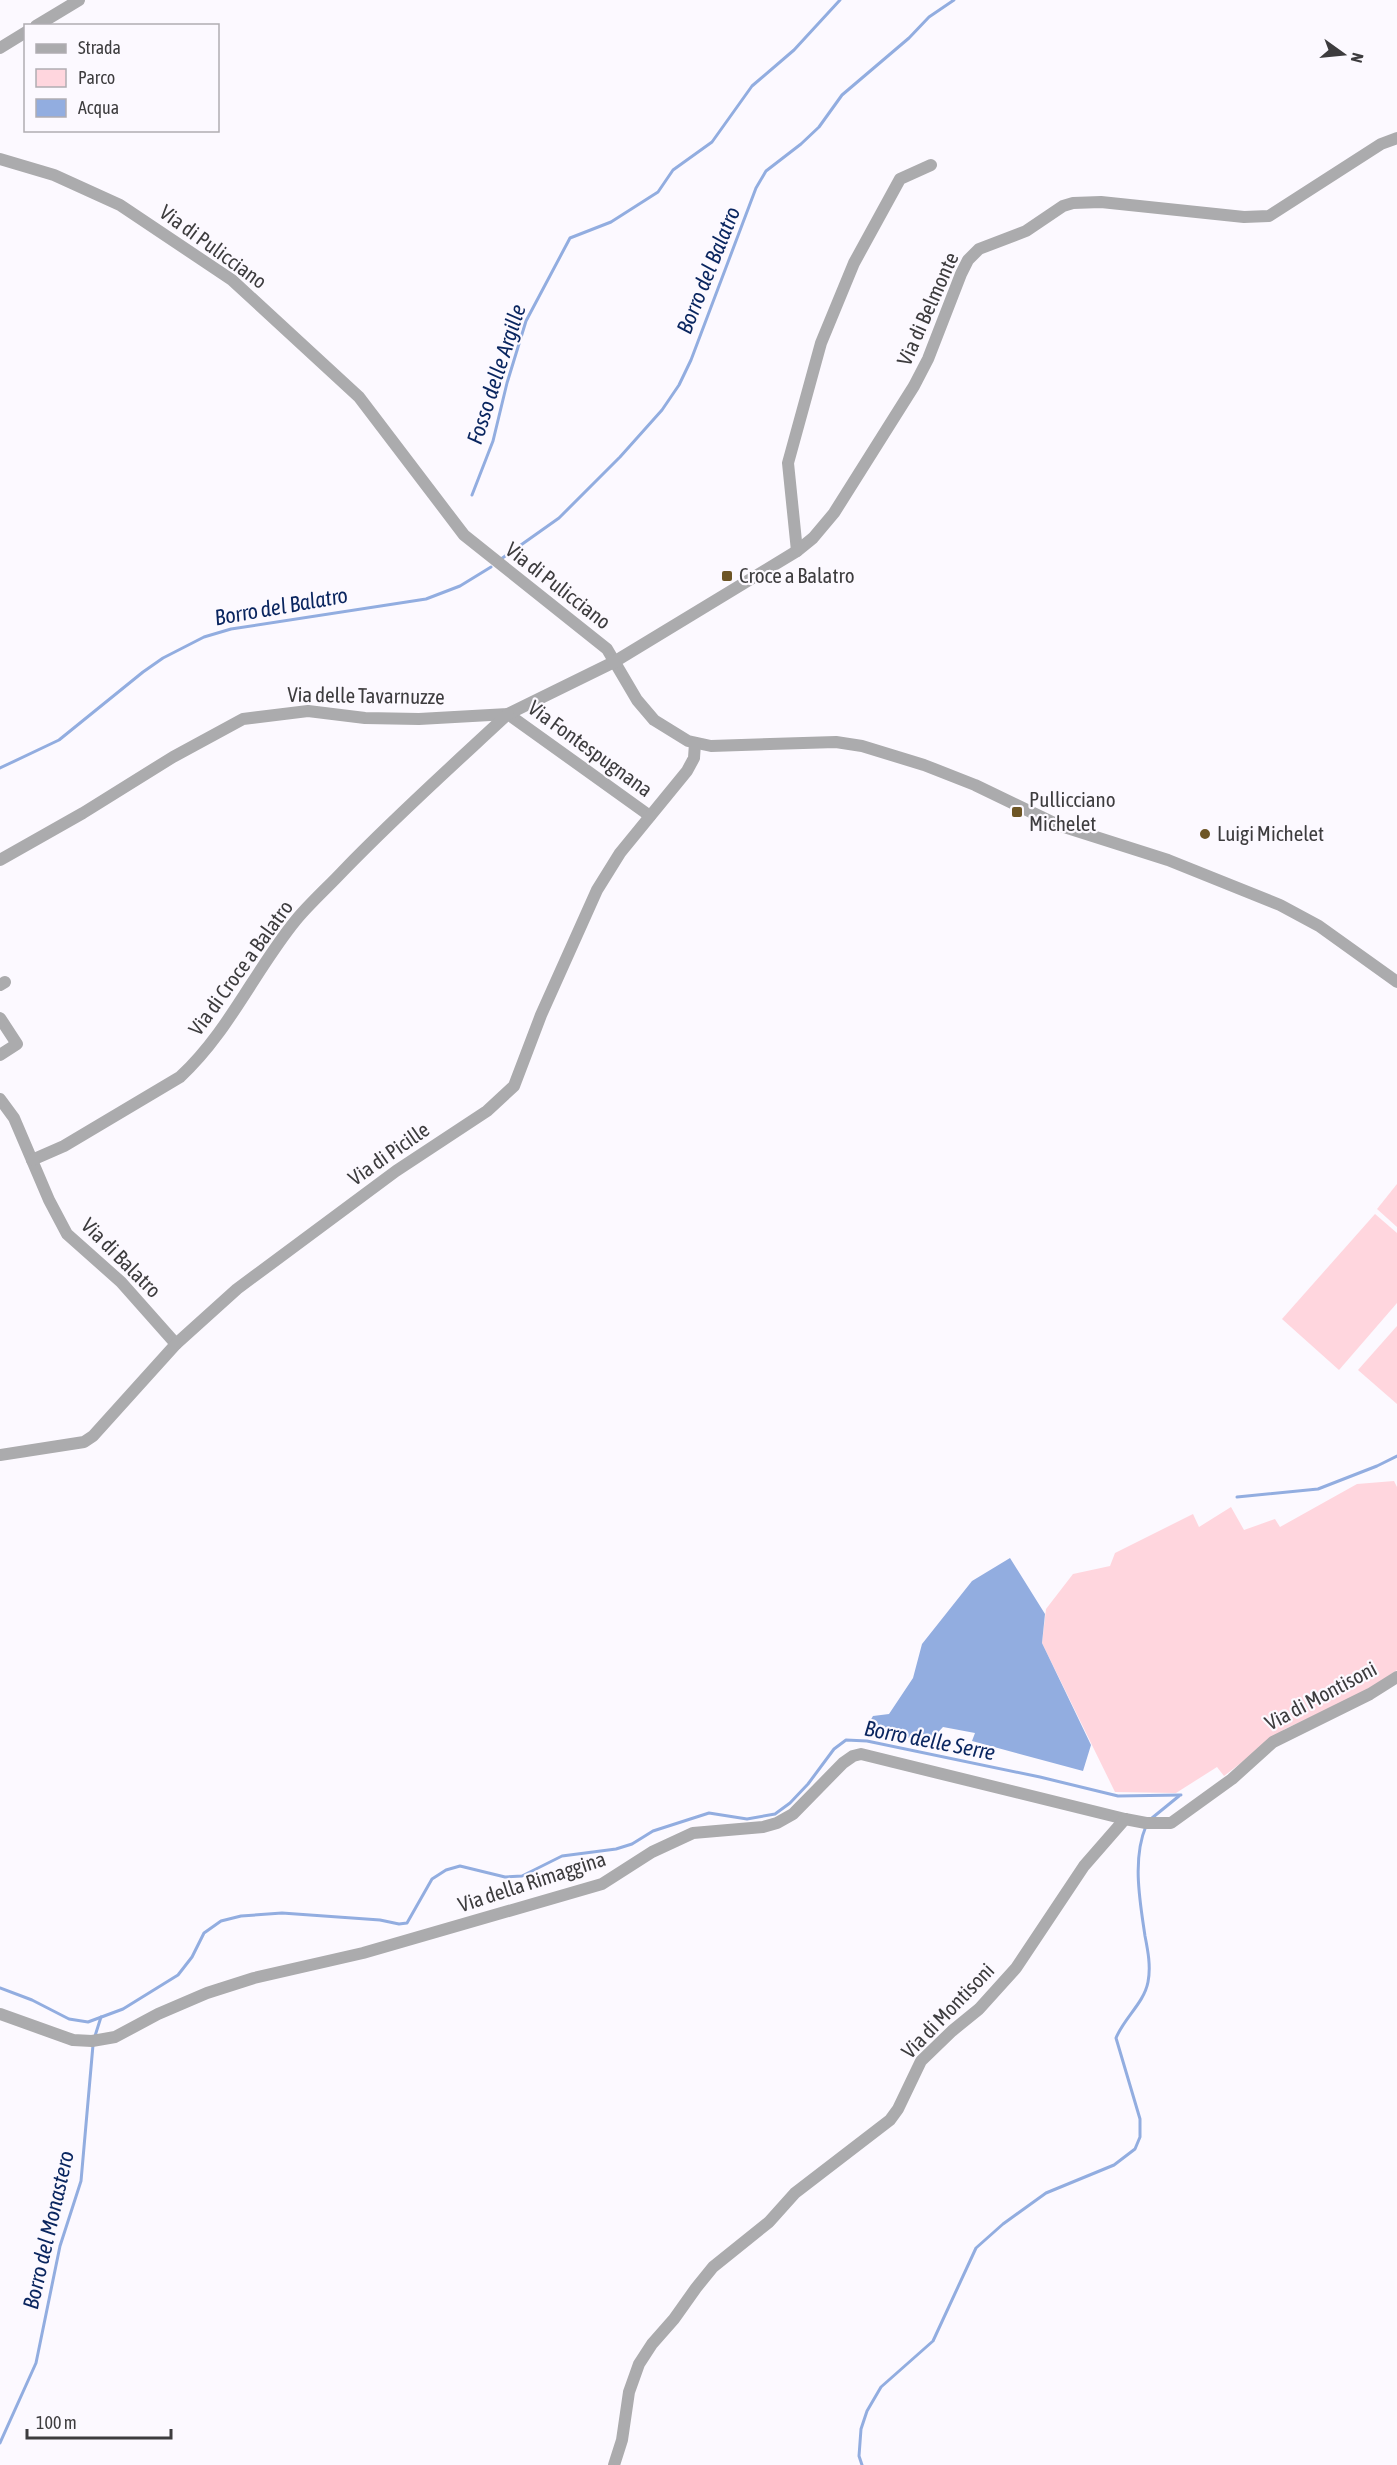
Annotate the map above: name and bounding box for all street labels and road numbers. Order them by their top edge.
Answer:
street label: Via di Pulicciano [155,199,272,293]
street label: Via di Belmonte [892,248,963,369]
street label: Via di Pulicciano [501,537,616,634]
street label: Via delle Tavarnuzze [287,682,445,708]
street label: Via Fontespugnana [524,695,657,801]
street label: Via di Croce a Balatro [183,895,297,1040]
street label: Via di Picille [343,1117,433,1190]
street label: Via di Balatro [77,1213,166,1302]
street label: Via di Montisoni [1261,1656,1380,1735]
street label: Via della Rimaggina [455,1846,608,1916]
street label: Via di Montisoni [896,1958,999,2063]

